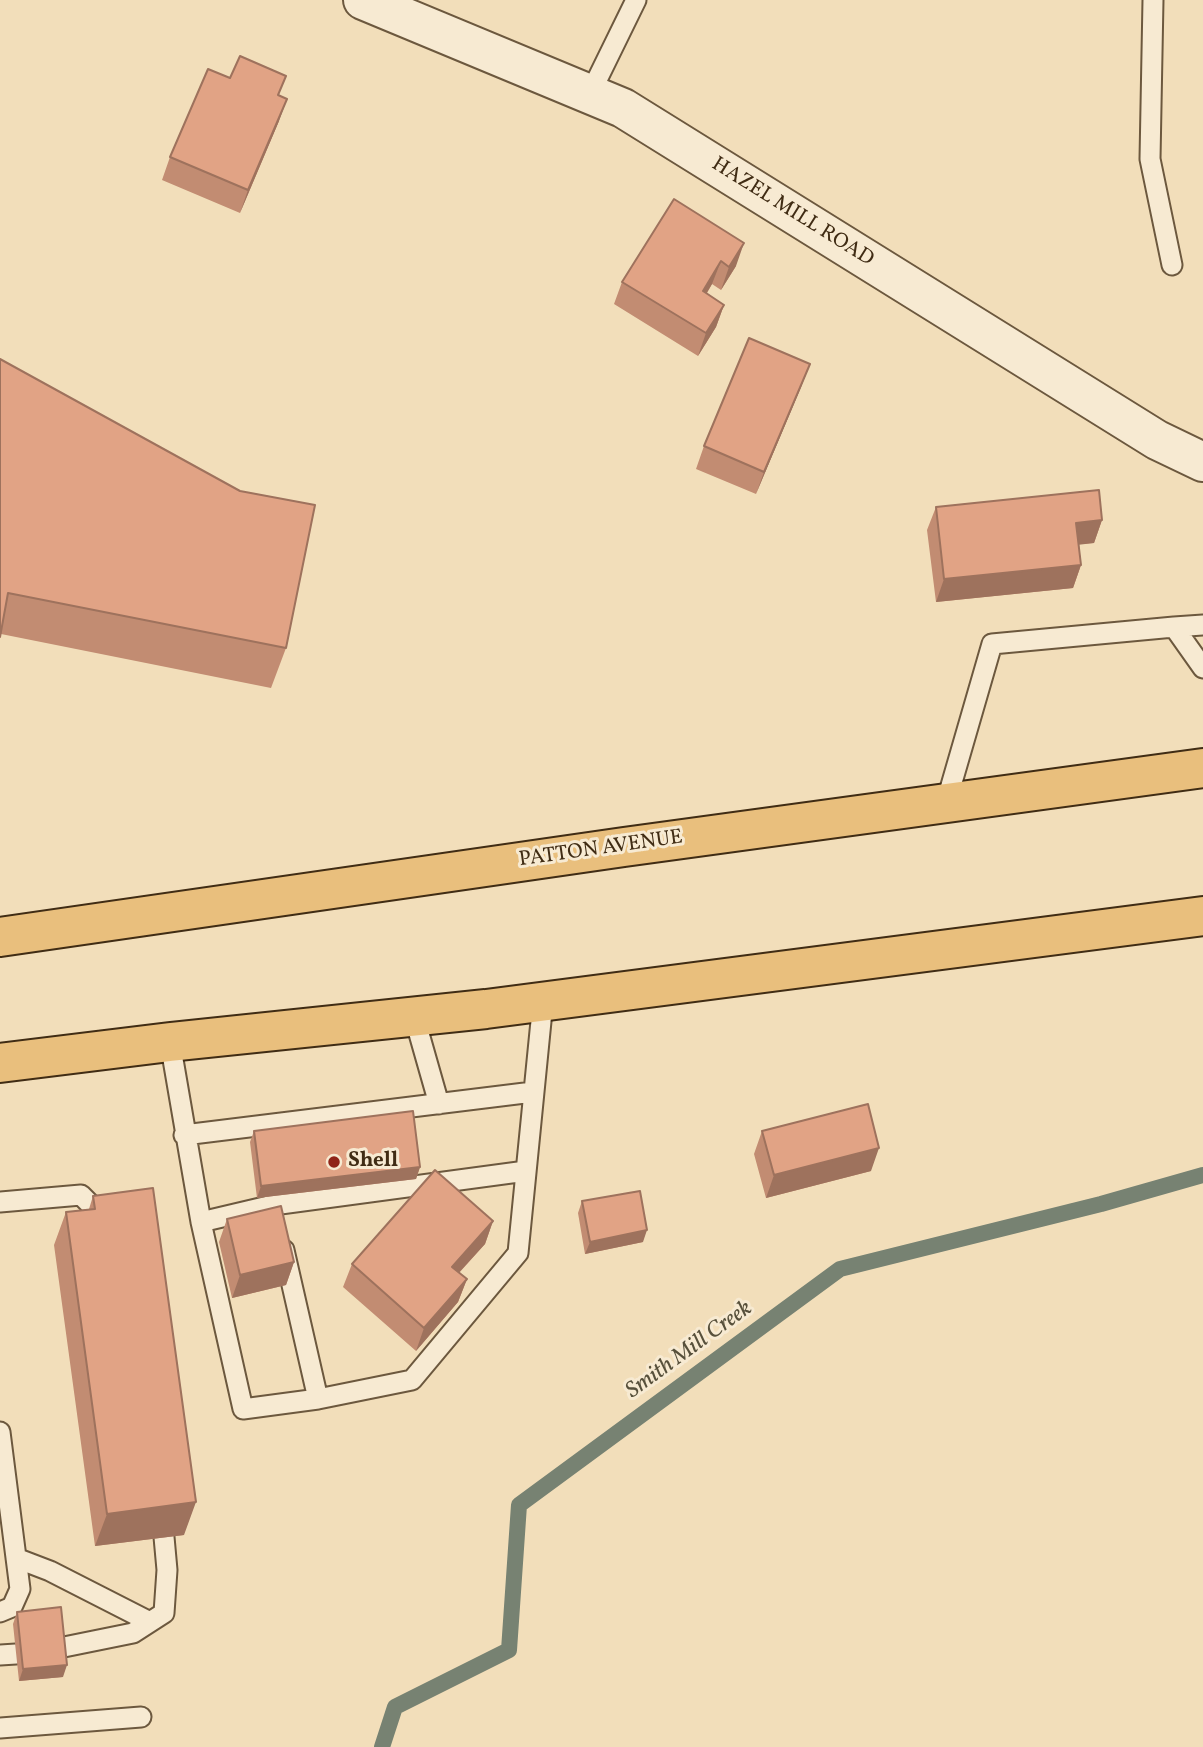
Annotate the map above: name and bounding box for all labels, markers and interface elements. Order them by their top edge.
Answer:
street label: HAZEL MILL ROAD [706,153,878,273]
street label: PATTON AVENUE [518,826,684,874]
place label: Shell [348,1149,398,1175]
marker: Shell [326,1154,342,1170]
water label: Smith Mill Creek [621,1296,759,1406]

